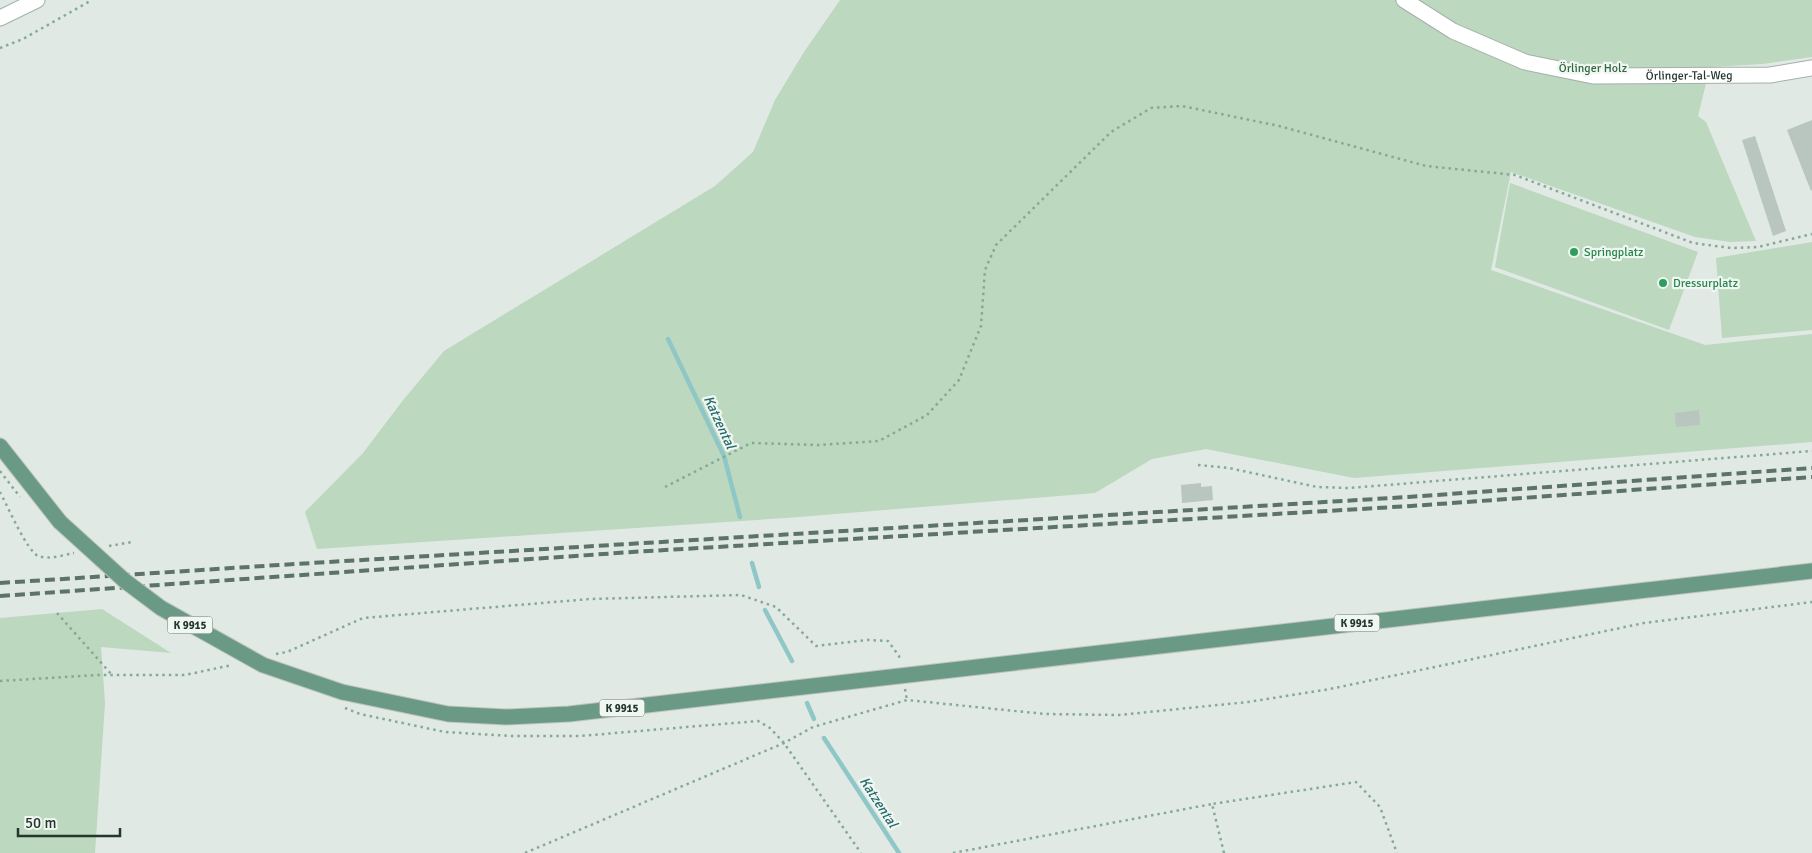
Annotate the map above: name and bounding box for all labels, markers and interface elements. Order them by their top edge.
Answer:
park label: Örlinger Holz [1559,61,1627,76]
street label: Örlinger-Tal-Weg [1646,68,1733,84]
place label: Springplatz [1584,245,1643,260]
marker: Springplatz [1568,246,1580,258]
place label: Dressurplatz [1673,276,1738,291]
marker: Dressurplatz [1657,277,1669,289]
water label: Katzental [700,393,740,453]
road number: K 9915 [1334,614,1380,632]
road number: K 9915 [168,616,212,634]
road number: K 9915 [600,700,644,716]
water label: Katzental [856,774,902,832]
scale bar [18,806,120,838]
text: 50 m [25,814,56,832]

